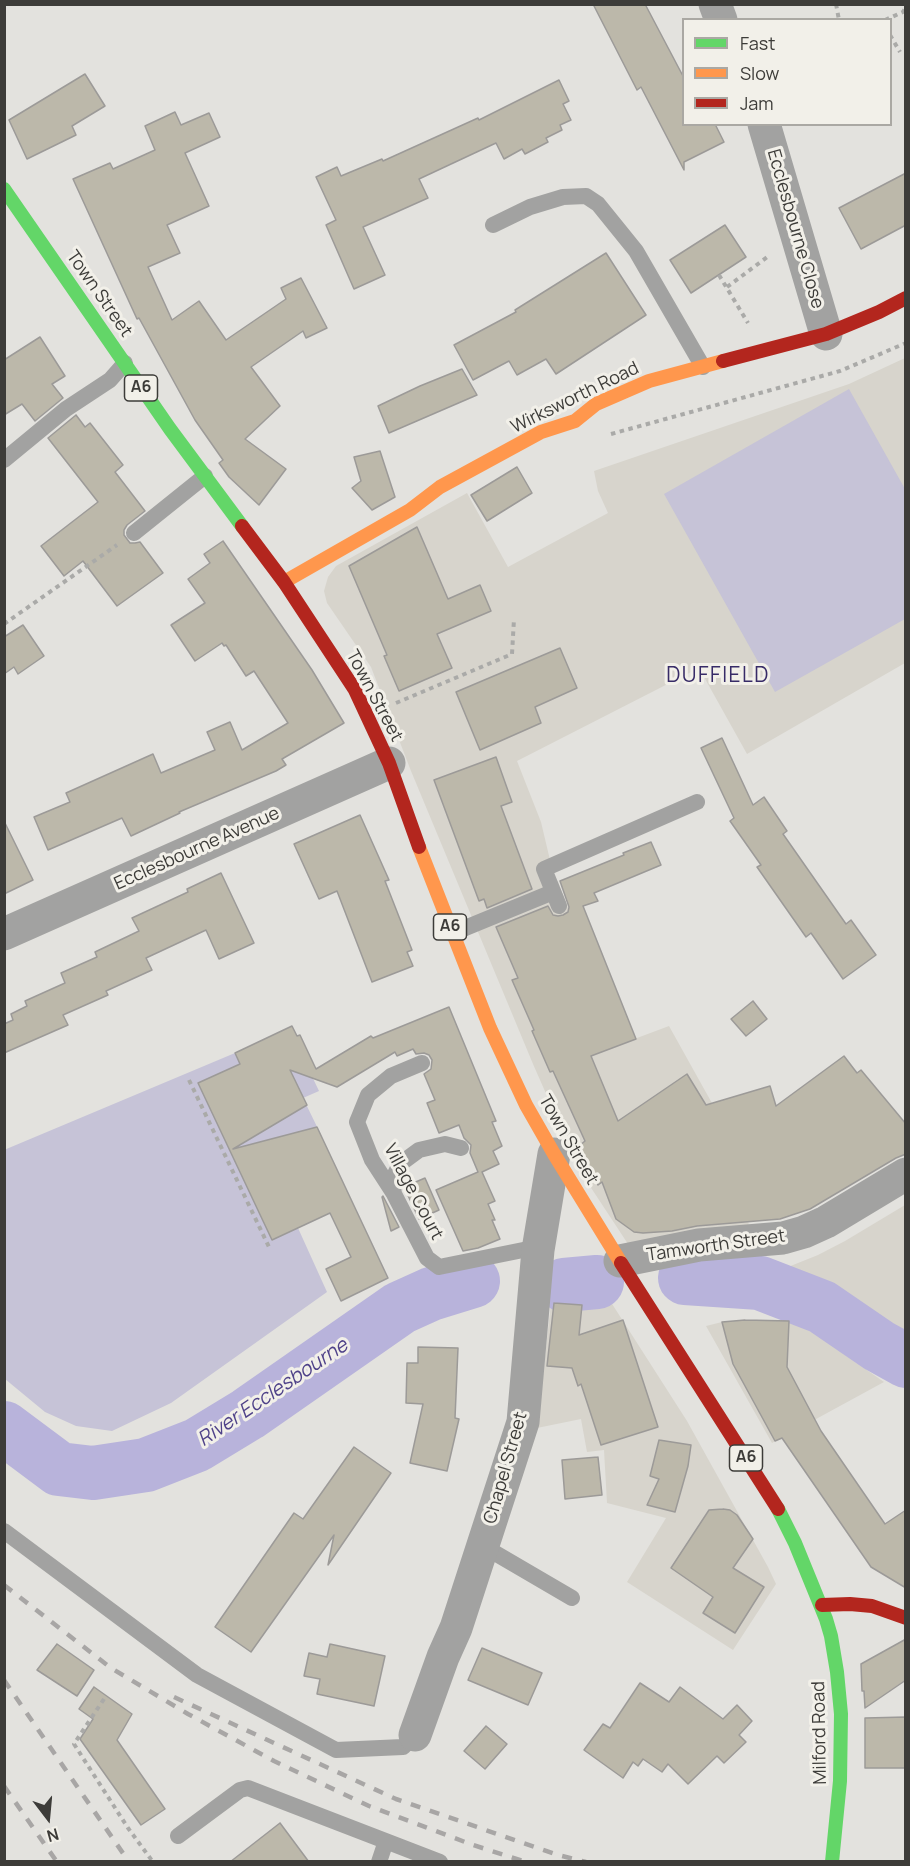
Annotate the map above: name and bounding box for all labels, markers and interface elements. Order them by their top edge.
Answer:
legend [682,18,892,126]
text: Fast [740,31,775,55]
text: Slow [740,61,779,85]
text: Jam [740,91,774,115]
street label: Ecclesbourne Close [762,147,828,311]
street label: Town Street [61,247,137,341]
street label: Wirksworth Road [507,358,643,438]
road number: A6 [124,375,158,401]
street label: Town Street [341,647,407,745]
district label: DUFFIELD [666,663,770,689]
street label: Ecclesbourne Avenue [111,803,283,895]
road number: A6 [434,914,466,940]
street label: Town Street [534,1091,602,1189]
street label: Village Court [379,1140,447,1244]
street label: Tamworth Street [645,1226,787,1266]
water label: River Ecclesbourne [193,1334,353,1452]
street label: Chapel Street [480,1410,532,1526]
road number: A6 [730,1445,762,1471]
street label: Milford Road [808,1681,832,1785]
north arrow [18,1788,78,1848]
text: N [44,1823,62,1847]

